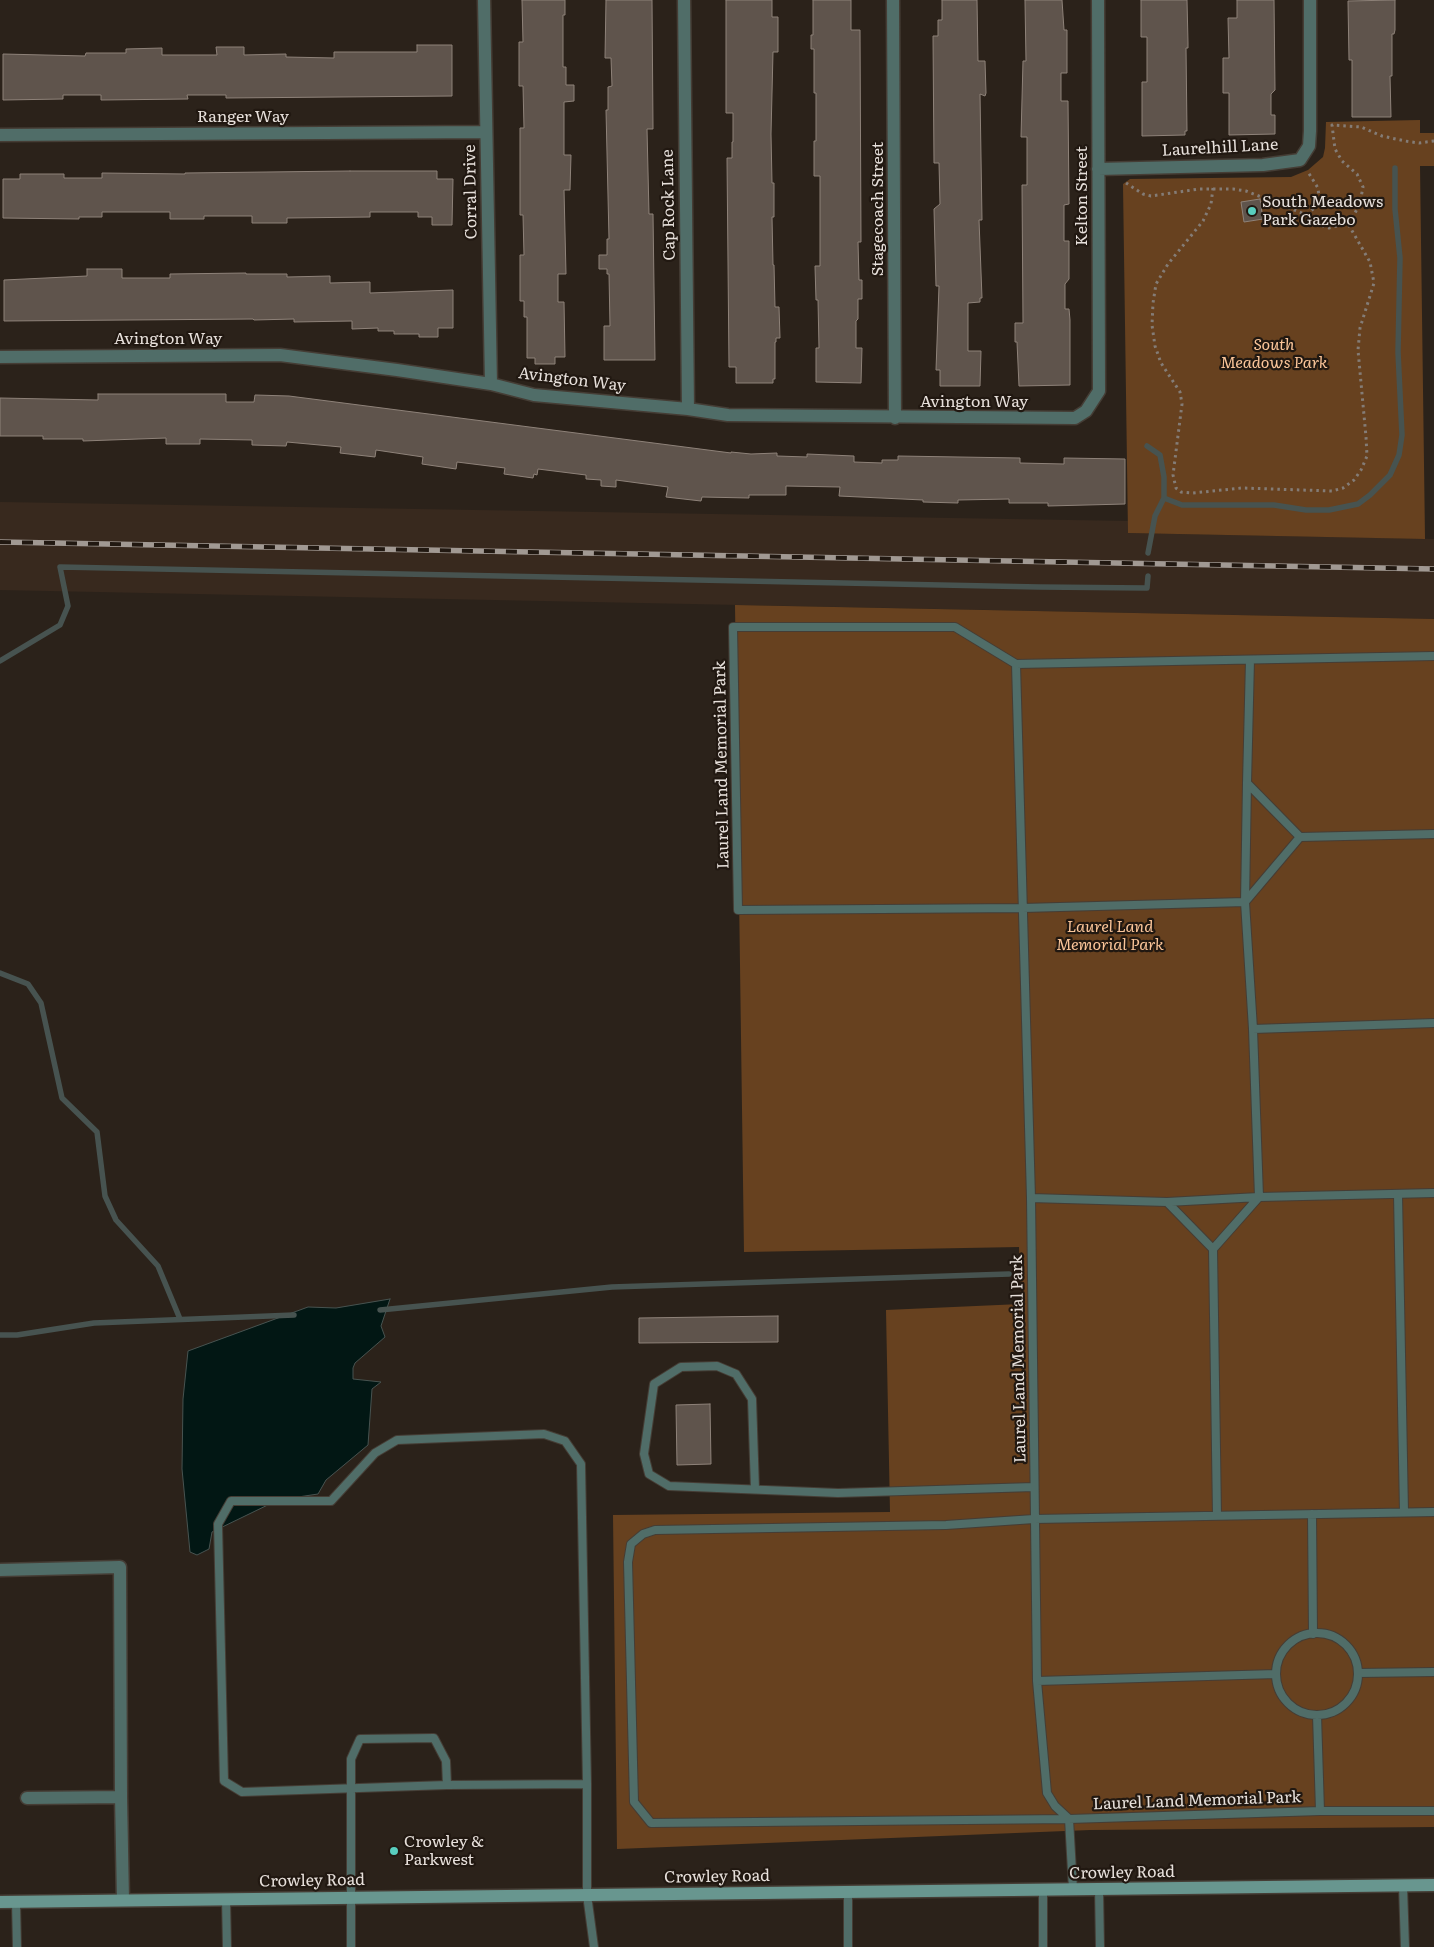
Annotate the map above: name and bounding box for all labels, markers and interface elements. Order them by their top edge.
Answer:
street label: Ranger Way [197,107,289,127]
street label: Laurelhill Lane [1161,135,1279,161]
street label: Stagecoach Street [868,142,888,276]
street label: Corral Drive [461,144,481,240]
street label: Kelton Street [1072,146,1092,246]
street label: Cap Rock Lane [658,149,680,261]
place label: South Meadows Park Gazebo [1262,192,1383,230]
marker: South Meadows Park Gazebo [1246,205,1258,217]
street label: Avington Way [114,329,222,349]
park label: South Meadows Park [1220,335,1328,373]
street label: Avington Way [517,364,627,396]
street label: Avington Way [920,392,1028,412]
street label: Laurel Land Memorial Park [711,661,733,869]
park label: Laurel Land Memorial Park [1056,917,1164,955]
street label: Laurel Land Memorial Park [1008,1255,1030,1463]
street label: Laurel Land Memorial Park [1093,1788,1301,1814]
place label: Crowley & Parkwest [404,1832,484,1870]
marker: Crowley & Parkwest [388,1845,400,1857]
street label: Crowley Road [1069,1862,1175,1884]
street label: Crowley Road [664,1866,770,1888]
street label: Crowley Road [259,1870,365,1892]

